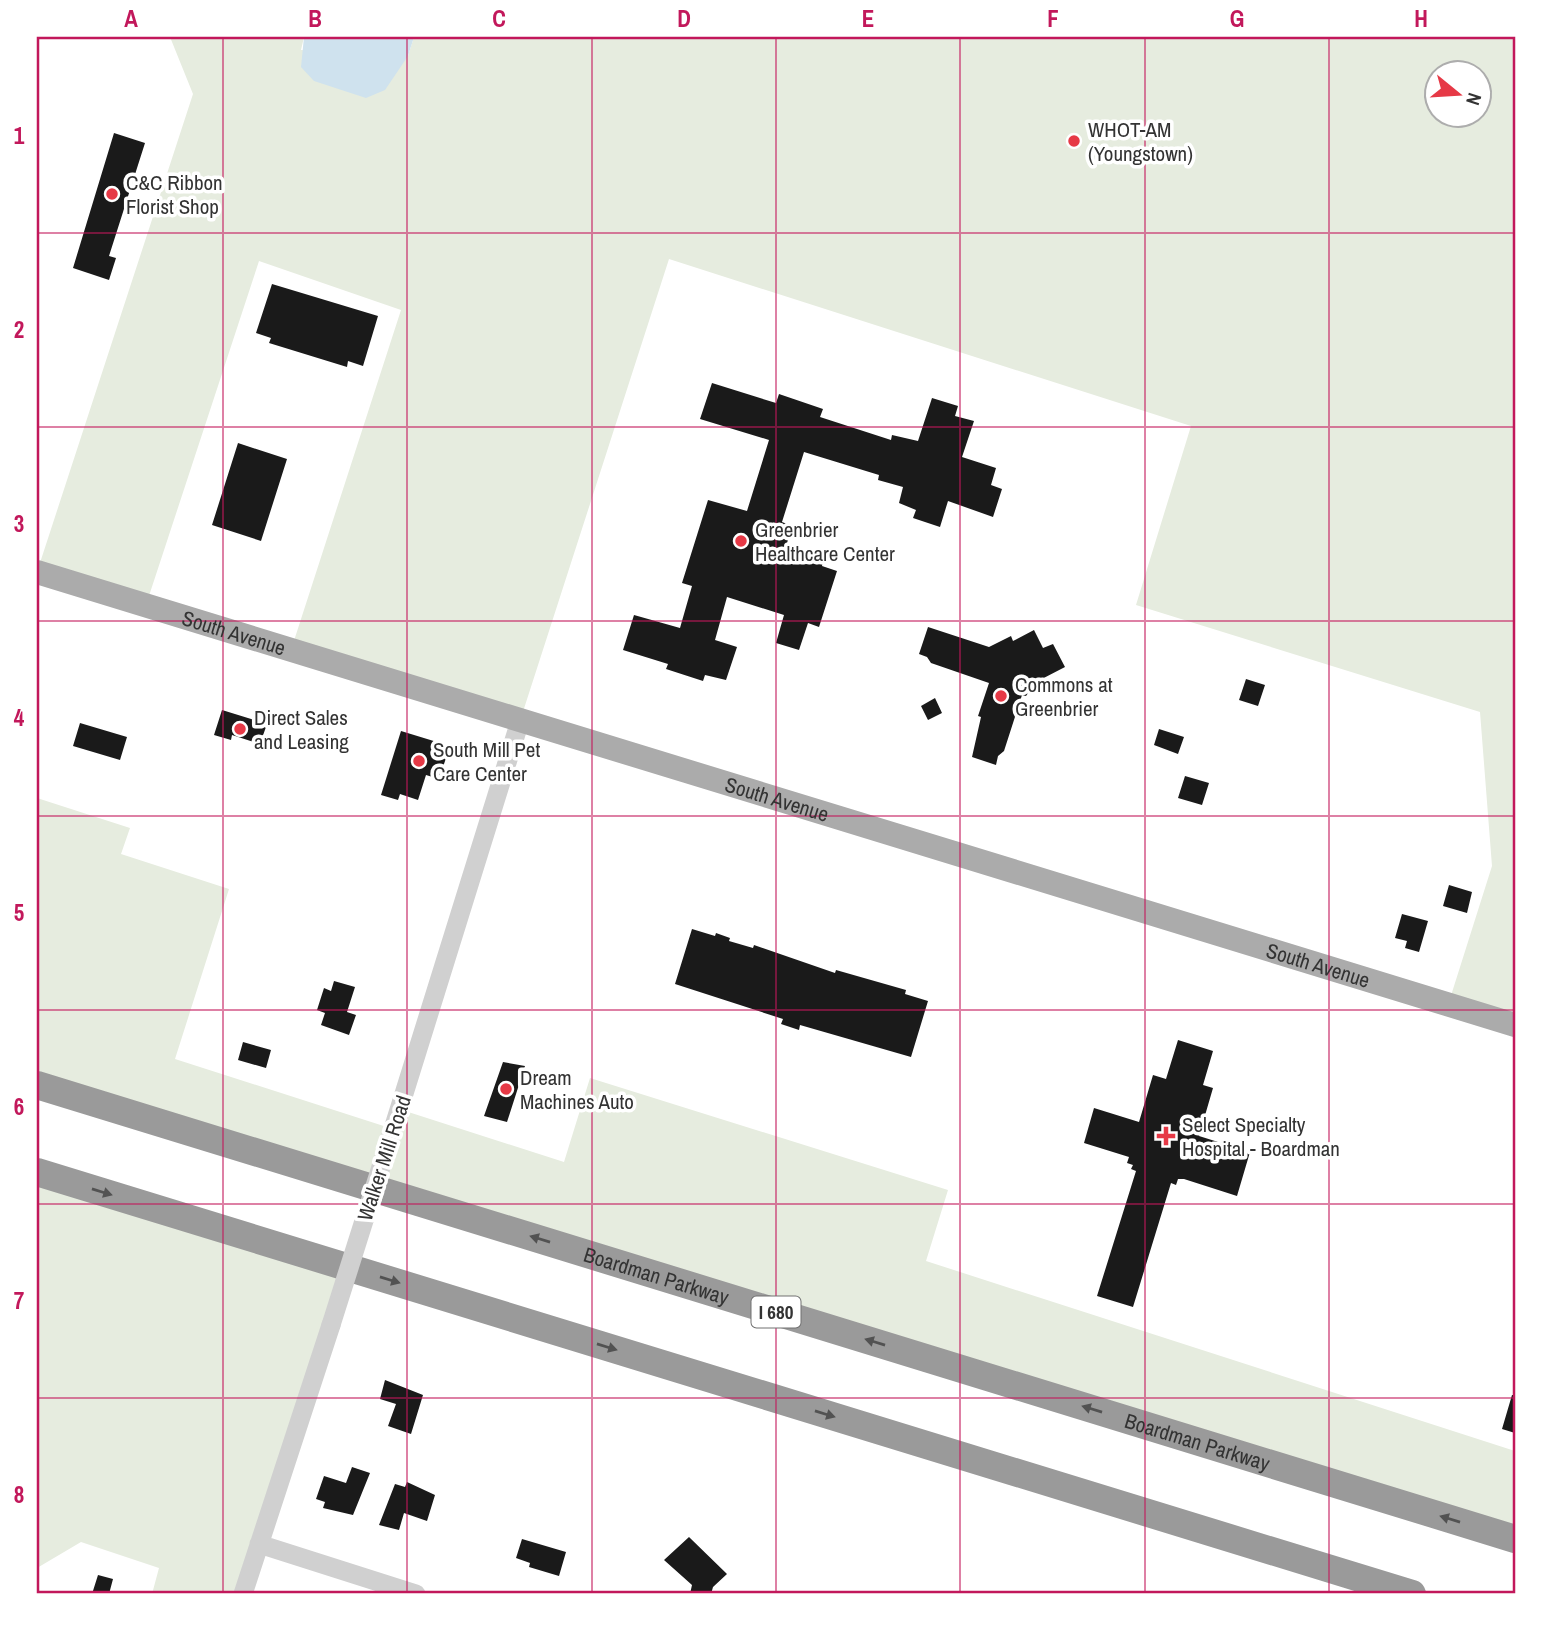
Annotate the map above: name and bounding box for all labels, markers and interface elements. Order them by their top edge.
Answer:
text: A [124,3,138,34]
text: B [308,3,322,34]
text: C [492,3,506,34]
text: D [677,3,691,34]
text: E [862,3,874,34]
text: F [1047,3,1059,34]
text: G [1230,3,1244,34]
text: H [1414,3,1428,34]
north arrow [1422,60,1492,130]
text: N [1460,90,1488,109]
place label: WHOT-AM (Youngstown) [1088,115,1193,168]
text: 1 [14,120,25,151]
marker: WHOT-AM (Youngstown) [1066,133,1082,149]
place label: C&C Ribbon Florist Shop [126,168,223,221]
marker: C&C Ribbon Florist Shop [104,186,120,202]
text: 2 [14,314,24,345]
text: 3 [14,508,24,539]
place label: Greenbrier Healthcare Center [755,515,895,568]
marker: Greenbrier Healthcare Center [733,533,749,549]
street label: South Avenue [179,603,289,662]
place label: Commons at Greenbrier [1015,670,1113,723]
marker: Commons at Greenbrier [993,688,1009,704]
text: 4 [14,702,25,733]
place label: Direct Sales and Leasing [254,703,349,756]
marker: Direct Sales and Leasing [232,721,248,737]
place label: South Mill Pet Care Center [433,735,540,788]
marker: South Mill Pet Care Center [411,753,427,769]
street label: South Avenue [722,769,832,828]
text: 5 [14,897,24,928]
street label: South Avenue [1263,935,1374,994]
place label: Dream Machines Auto [520,1063,634,1116]
marker: Dream Machines Auto [498,1081,514,1097]
text: 6 [14,1091,24,1122]
street label: Walker Mill Road [350,1091,418,1225]
place label: Select Specialty Hospital - Boardman [1182,1110,1340,1163]
marker: Select Specialty Hospital - Boardman [1156,1126,1176,1146]
one-way arrow [92,1187,113,1197]
one-way arrow [529,1234,550,1244]
street label: Boardman Parkway [580,1239,733,1311]
one-way arrow [379,1275,400,1286]
text: 7 [14,1285,24,1316]
road number: I 680 [752,1296,800,1328]
one-way arrow [864,1336,885,1346]
one-way arrow [597,1342,618,1352]
one-way arrow [1081,1403,1102,1413]
street label: Boardman Parkway [1121,1406,1274,1478]
one-way arrow [814,1409,835,1419]
text: 8 [14,1479,24,1510]
one-way arrow [1439,1513,1460,1523]

